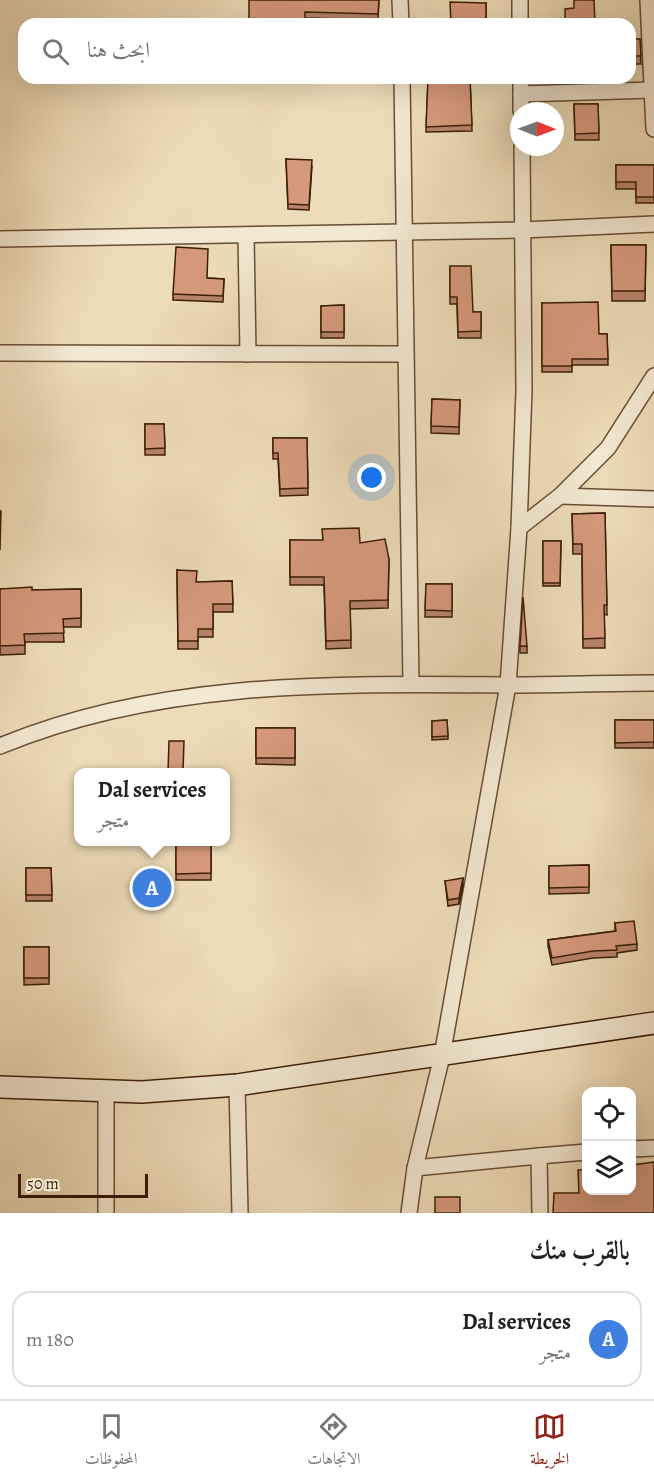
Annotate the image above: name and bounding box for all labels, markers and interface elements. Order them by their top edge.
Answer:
search box [18,18,636,84]
icon: search [39,35,72,68]
text: ابحث هنا [87,35,150,65]
north arrow [510,102,564,156]
your location [357,463,386,492]
popup [74,768,230,846]
text: Dal services [98,775,206,805]
text: متجر [98,807,129,834]
pin: A [132,866,172,910]
map controls [582,1087,636,1195]
button: locate [582,1087,636,1141]
button: layers [582,1141,636,1195]
scale bar [18,1171,148,1198]
text: 50 m [27,1173,59,1195]
text: بالقرب منك [529,1233,630,1268]
text: Dal services [462,1307,571,1337]
text: 180 m [26,1326,74,1353]
text: A [602,1326,615,1353]
text: متجر [539,1339,571,1366]
tab: المحفوظات [85,1410,138,1474]
tab: الاتجاهات [307,1410,361,1474]
tab: الخريطة [530,1410,569,1474]

